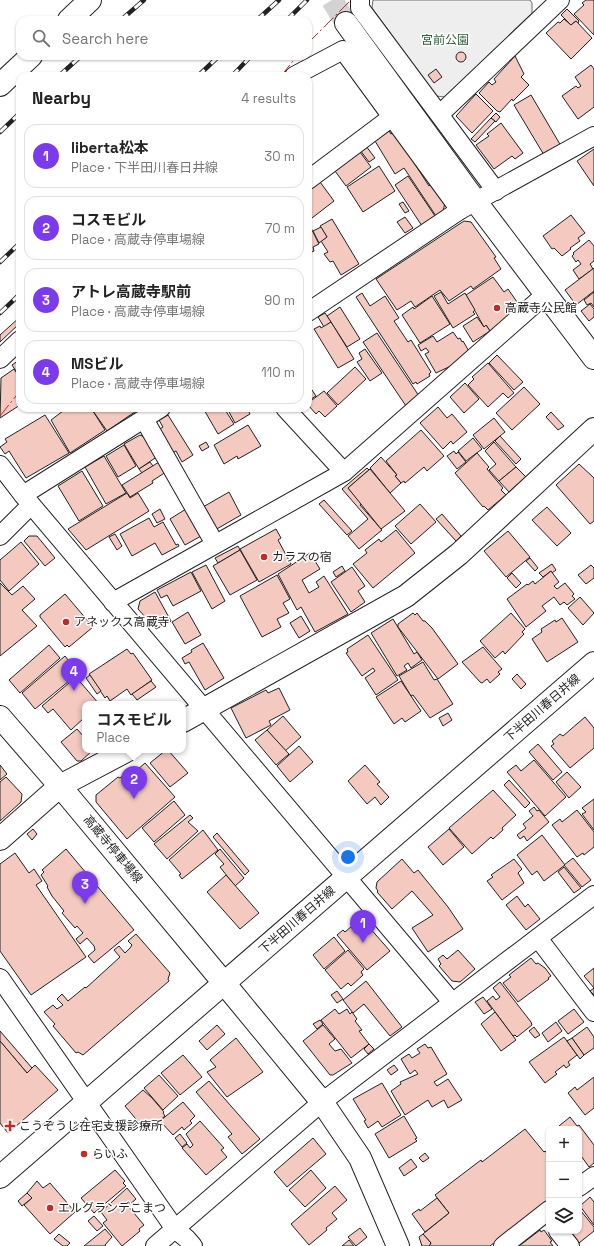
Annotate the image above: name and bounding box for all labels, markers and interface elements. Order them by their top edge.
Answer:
search box [16,16,312,60]
icon: search [30,27,52,49]
text: Search here [62,29,148,48]
park label: 宮前公園 [421,32,469,48]
text: Nearby [32,87,91,109]
text: 4 results [241,90,296,107]
text: liberta松本 [71,138,149,157]
text: 1 [43,148,49,165]
text: 30 m [264,148,295,165]
text: Place · 下半田川春日井線 [71,159,218,176]
text: コスモビル [71,210,146,229]
text: 2 [42,220,50,237]
text: 70 m [265,220,295,237]
text: Place · 高蔵寺停車場線 [71,231,205,248]
text: アトレ高蔵寺駅前 [71,282,191,301]
text: 3 [42,292,50,309]
text: 90 m [264,292,295,309]
place label: 高蔵寺公民館 [505,300,577,316]
text: Place · 高蔵寺停車場線 [71,303,205,320]
marker: 高蔵寺公民館 [492,303,502,313]
text: MSビル [71,354,123,373]
text: 4 [42,364,50,381]
text: 110 m [261,364,295,381]
text: Place · 高蔵寺停車場線 [71,375,205,392]
place label: カラスの宿 [272,549,332,565]
marker: カラスの宿 [259,552,269,562]
place label: アネックス高蔵寺 [74,614,170,630]
marker: アネックス高蔵寺 [61,617,71,627]
pin: 4 [61,658,87,691]
street label: 下半田川春日井線 [501,670,583,746]
popup [82,701,186,753]
text: コスモビル [96,710,172,729]
text: Place [96,729,130,746]
pin: 2 [121,766,147,799]
street label: 高蔵寺停車場線 [80,812,146,886]
your location [338,847,358,867]
pin: 3 [72,871,98,904]
street label: 下半田川春日井線 [256,882,338,958]
pin: 1 [350,910,376,943]
place label: こうぞうじ在宅支援診療所 [19,1118,163,1134]
marker: こうぞうじ在宅支援診療所 [4,1120,16,1132]
map controls [546,1126,582,1234]
button: + [546,1126,582,1162]
place label: らいふ [92,1146,128,1162]
marker: らいふ [79,1149,89,1159]
button: − [546,1162,582,1198]
button: layers [546,1198,582,1234]
place label: エルグランデこまつ [58,1200,166,1216]
marker: エルグランデこまつ [45,1203,55,1213]

